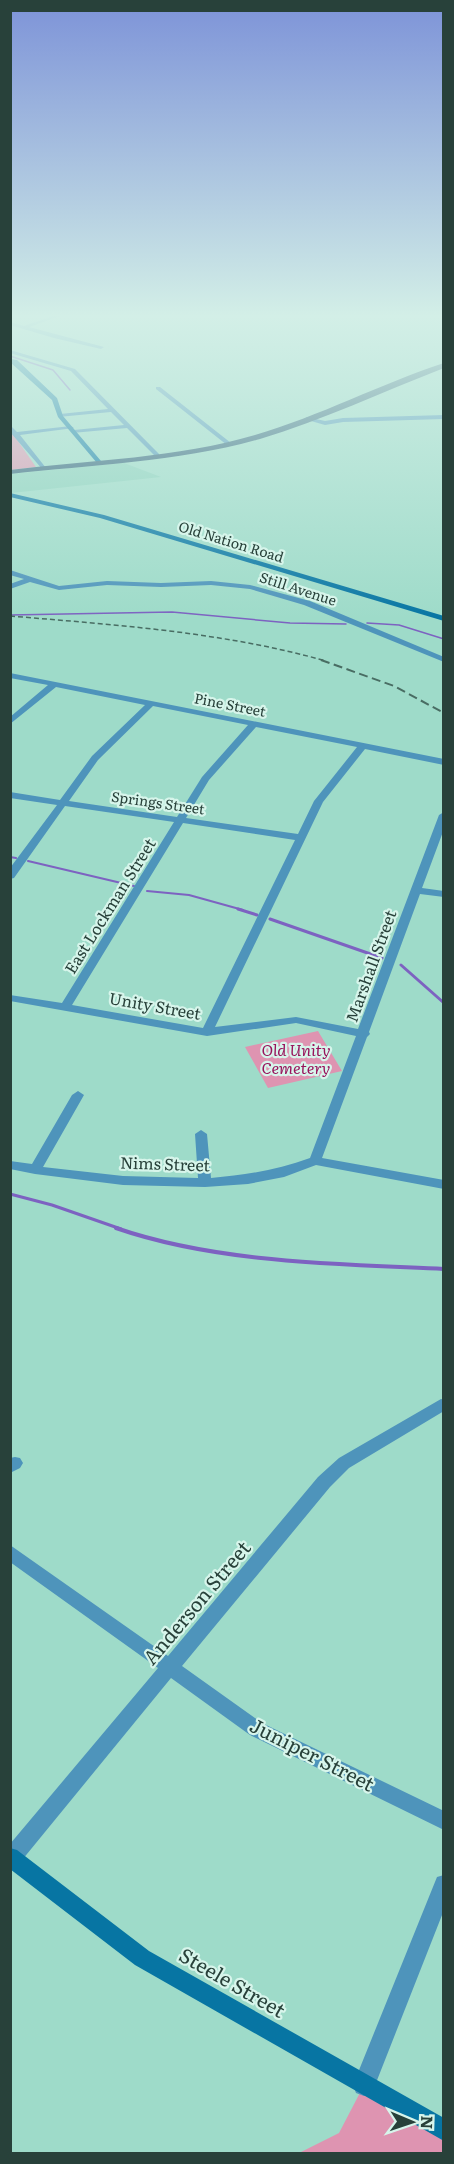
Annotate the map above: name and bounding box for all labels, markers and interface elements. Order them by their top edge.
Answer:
street label: Old Nation Road [176,516,287,567]
street label: Still Avenue [257,566,339,610]
street label: Pine Street [193,687,268,721]
street label: Springs Street [110,786,206,819]
street label: East Lockman Street [58,832,161,978]
street label: Marshall Street [339,906,402,1025]
street label: Unity Street [107,985,203,1025]
park label: Old Unity Cemetery [262,1037,331,1079]
street label: Nims Street [120,1149,211,1177]
street label: Anderson Street [134,1533,256,1670]
street label: Juniper Street [245,1709,380,1798]
street label: Steele Street [174,1939,292,2024]
north arrow [382,2092,442,2152]
text: N [416,2115,440,2130]

